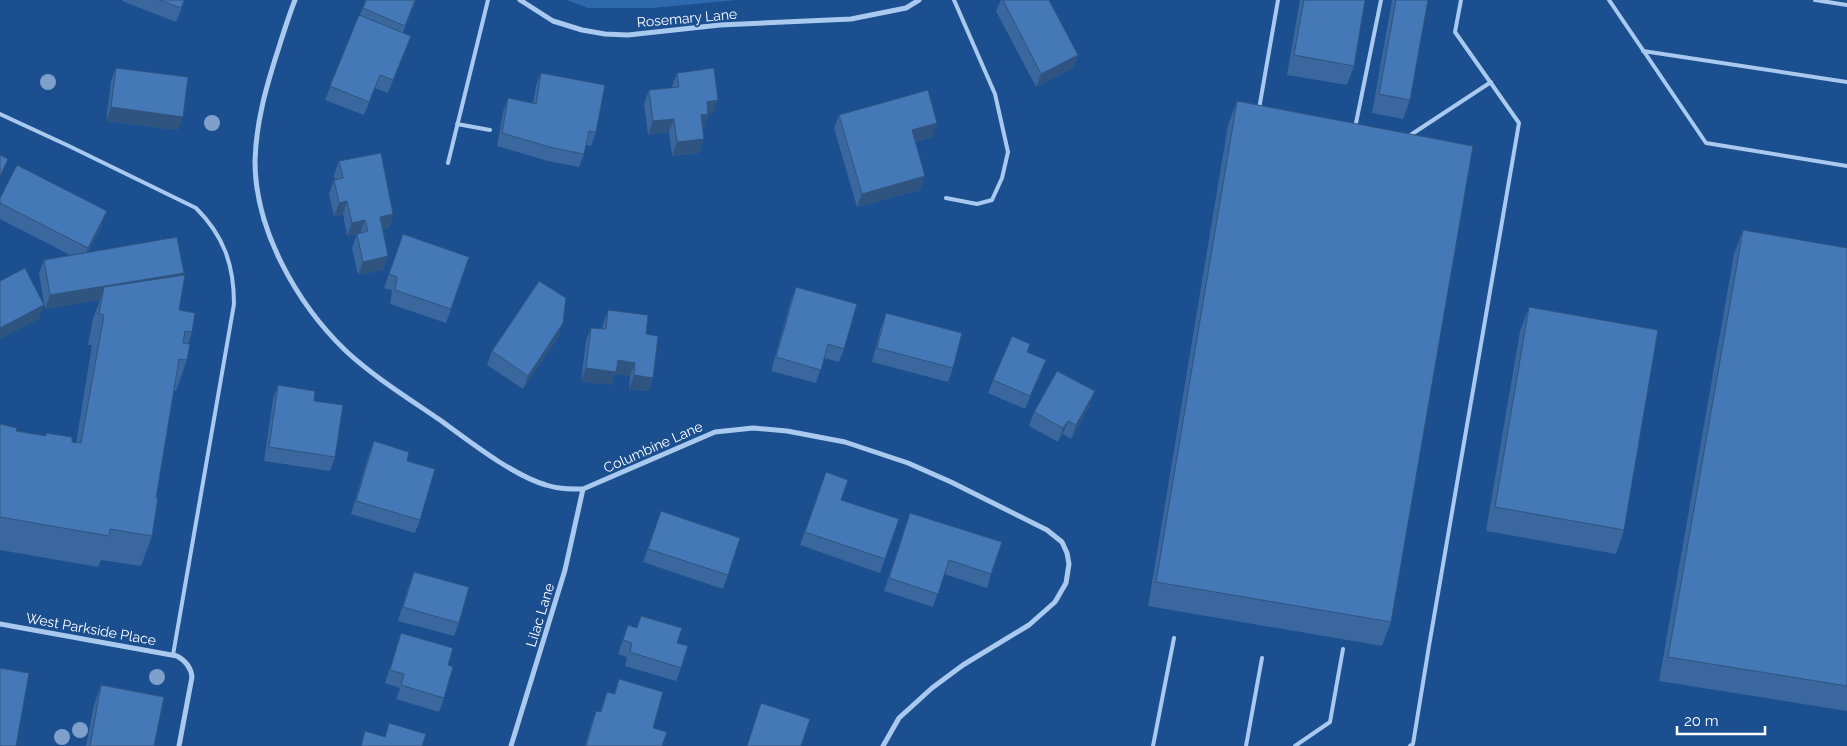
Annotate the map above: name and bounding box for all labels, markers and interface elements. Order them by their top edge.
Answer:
street label: Rosemary Lane [636,6,738,30]
street label: Columbine Lane [601,418,705,476]
street label: Lilac Lane [523,581,557,649]
street label: West Parkside Place [25,610,157,648]
scale bar [1677,704,1764,736]
text: 20 m [1684,712,1719,730]

